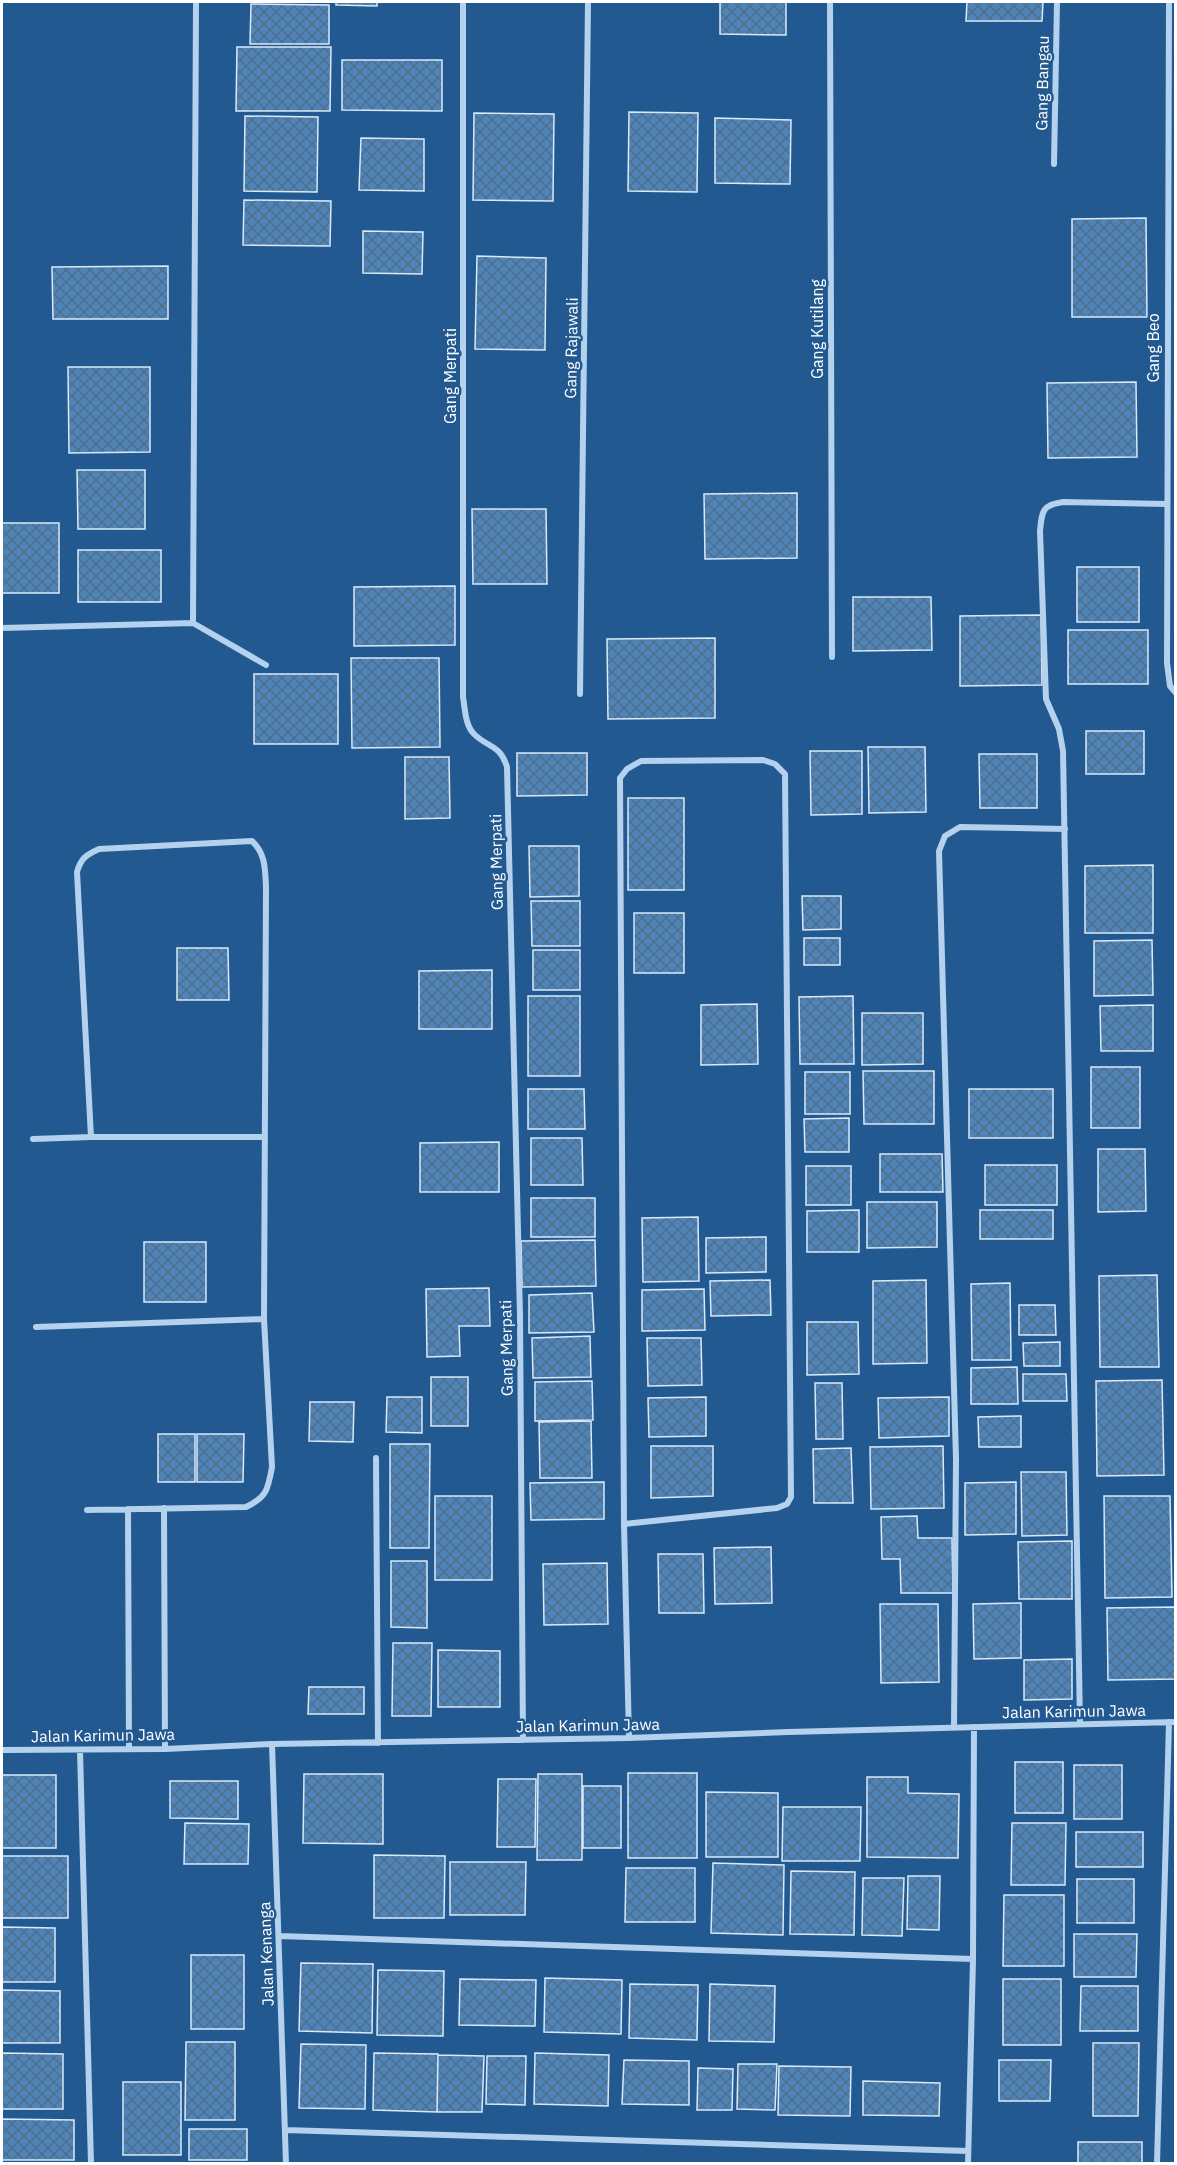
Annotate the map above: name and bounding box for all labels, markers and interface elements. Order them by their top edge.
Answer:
street label: Gang Bangau [1031,35,1053,131]
street label: Gang Kutilang [807,278,827,379]
street label: Gang Rajawali [560,297,582,399]
street label: Gang Beo [1143,313,1163,383]
street label: Gang Merpati [440,328,460,424]
street label: Gang Merpati [485,814,507,910]
street label: Gang Merpati [495,1300,517,1396]
street label: Jalan Karimun Jawa [1002,1700,1147,1722]
street label: Jalan Karimun Jawa [516,1714,661,1736]
street label: Jalan Karimun Jawa [31,1724,176,1746]
street label: Jalan Kenanga [254,1901,278,2007]

